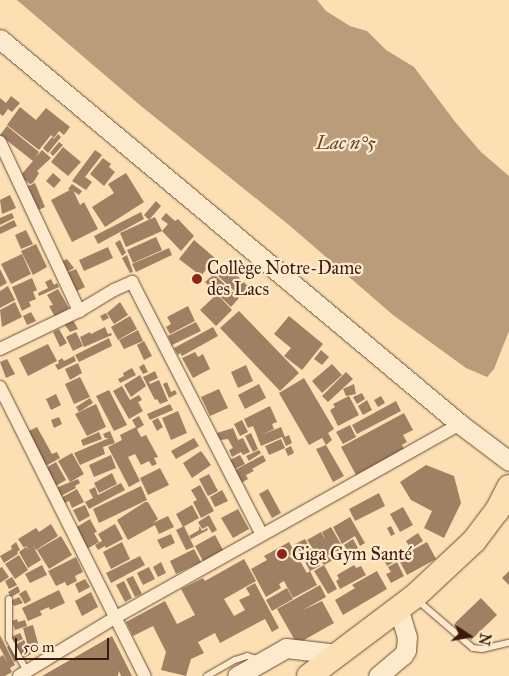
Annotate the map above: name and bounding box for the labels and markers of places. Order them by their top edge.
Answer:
place label: Collège Notre-Dame des Lacs [207,258,362,300]
marker: Collège Notre-Dame des Lacs [191,273,203,285]
place label: Giga Gym Santé [292,543,412,565]
marker: Giga Gym Santé [276,548,288,560]

